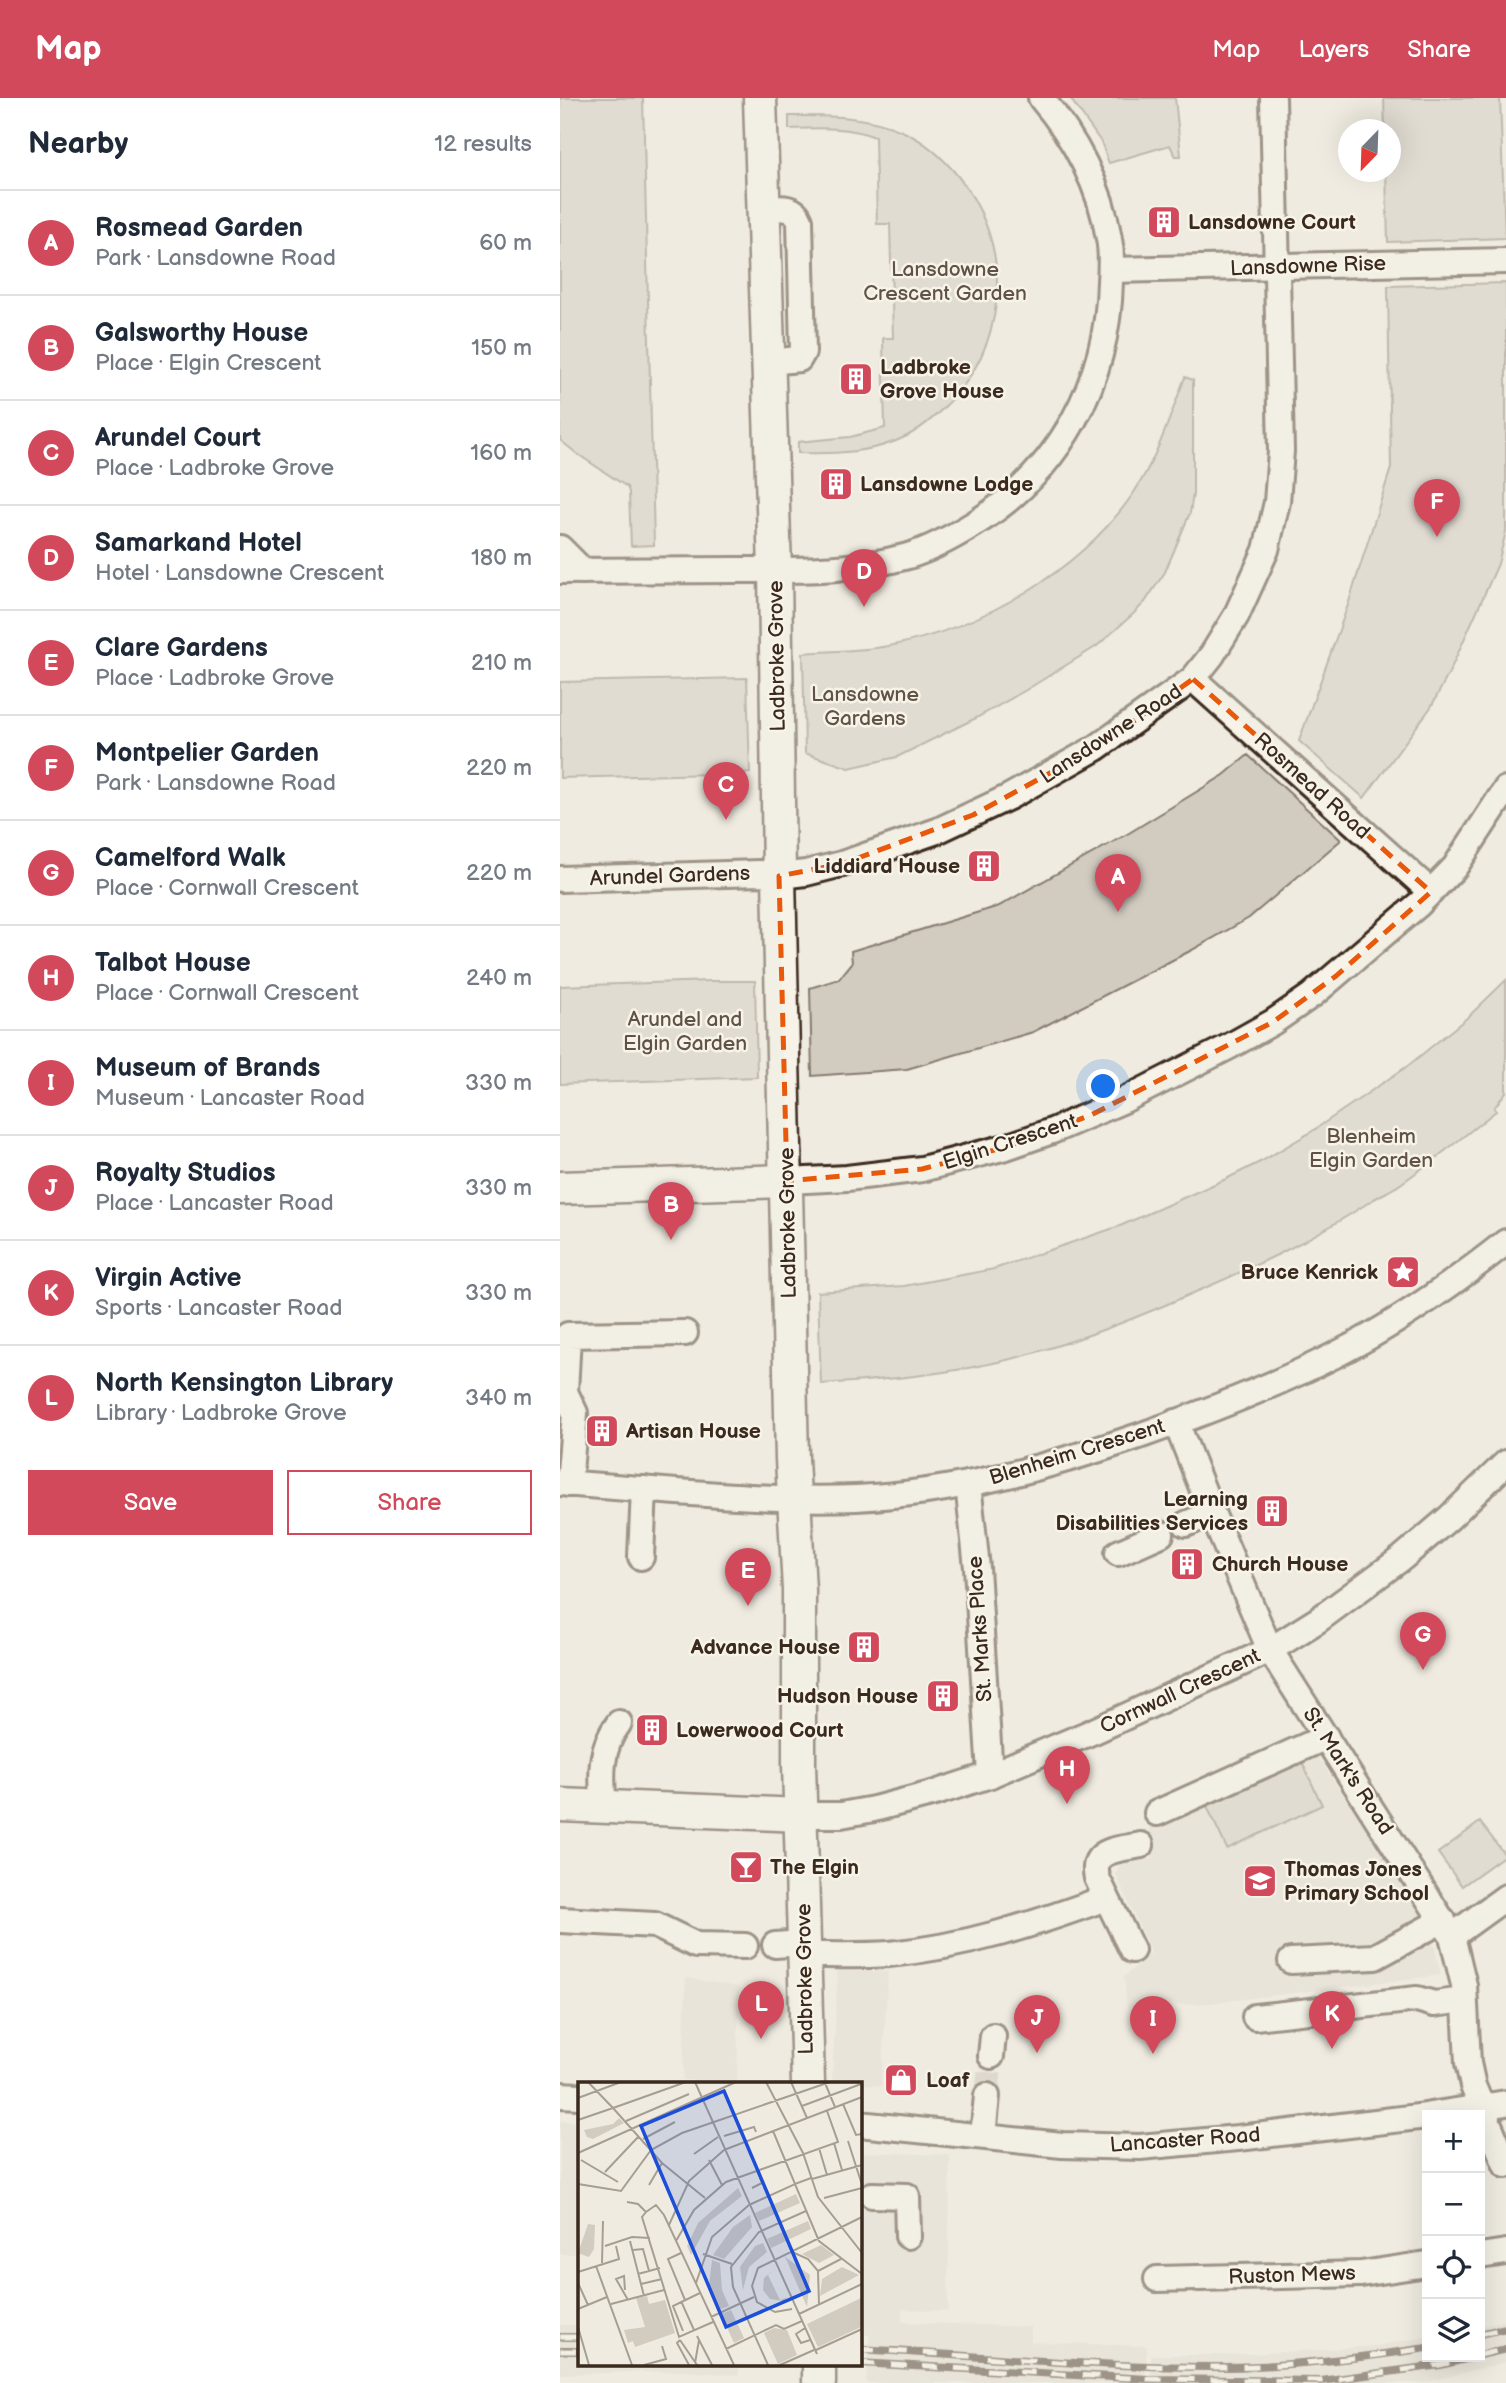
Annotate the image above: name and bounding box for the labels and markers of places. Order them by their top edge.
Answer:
building icon: Lansdowne Court [1145,203,1183,241]
place label: Lansdowne Court [1188,210,1356,235]
place label: Ladbroke Grove House [880,355,1004,404]
building icon: Ladbroke Grove House [837,360,875,398]
building icon: Lansdowne Lodge [817,465,855,503]
place label: Lansdowne Lodge [860,472,1033,497]
pin: F [1414,479,1460,537]
pin: D [841,549,887,607]
pin: C [703,762,749,820]
building icon: Liddiard House [965,847,1003,885]
place label: Liddiard House [814,854,960,879]
pin: A [1095,854,1141,912]
pin: B [648,1182,694,1240]
place icon: Bruce Kenrick [1384,1253,1422,1291]
place label: Bruce Kenrick [1241,1260,1378,1285]
building icon: Artisan House [583,1412,621,1450]
place label: Artisan House [625,1419,761,1444]
place label: Learning Disabilities Services [1055,1487,1248,1536]
building icon: Learning Disabilities Services [1253,1492,1291,1530]
building icon: Church House [1168,1545,1206,1583]
pin: E [725,1548,771,1606]
place label: Church House [1212,1552,1348,1577]
pin: G [1400,1612,1446,1670]
building icon: Advance House [845,1628,883,1666]
place label: Advance House [690,1635,840,1660]
building icon: Hudson House [924,1677,962,1715]
place label: Hudson House [777,1684,918,1709]
building icon: Lowerwood Court [633,1711,671,1749]
place label: Lowerwood Court [676,1718,844,1743]
pin: H [1044,1746,1090,1804]
bar icon: The Elgin [727,1848,765,1886]
place label: The Elgin [770,1855,859,1880]
place label: Thomas Jones Primary School [1284,1857,1429,1906]
school or university icon: Thomas Jones Primary School [1241,1862,1279,1900]
pin: L [738,1981,784,2039]
pin: K [1309,1991,1355,2049]
pin: J [1014,1995,1060,2053]
pin: I [1130,1996,1176,2054]
shop icon: Loaf [882,2061,920,2099]
place label: Loaf [926,2068,971,2093]

